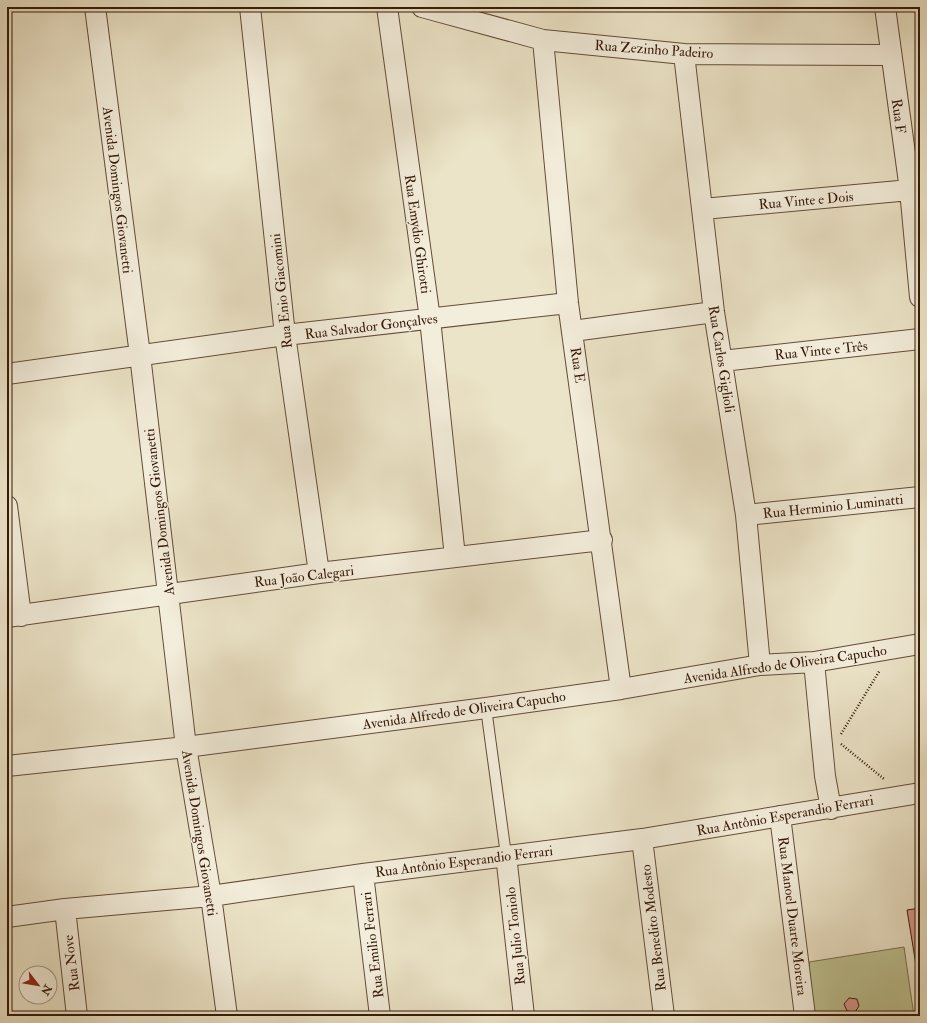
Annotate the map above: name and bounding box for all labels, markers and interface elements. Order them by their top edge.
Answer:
street label: Rua Zezinho Padeiro [594,37,714,62]
street label: Rua F [888,98,909,135]
street label: Avenida Domingos Giovanetti [99,105,136,275]
street label: Rua Emydio Ghirotti [400,173,434,295]
street label: Rua Vinte e Dois [758,188,854,213]
street label: Rua Enio Giacomini [267,232,296,349]
street label: Rua Carlos Giglioli [705,304,738,414]
street label: Rua Salvador Gonçalves [304,310,439,343]
street label: Rua Vinte e Três [774,337,869,364]
street label: Rua E [567,346,588,384]
street label: Avenida Domingos Giovanetti [141,427,178,597]
street label: Rua Herminio Luminatti [762,491,904,522]
street label: Rua João Calegari [253,562,355,591]
street label: Avenida Alfredo de Oliveira Capucho [681,642,888,688]
street label: Avenida Alfredo de Oliveira Capucho [360,688,567,734]
street label: Avenida Domingos Giovanetti [178,748,221,918]
street label: Rua Antônio Esperandio Ferrari [695,792,875,840]
street label: Rua Manoel Duarte Moreira [774,836,811,997]
street label: Rua Antônio Esperandio Ferrari [374,842,554,882]
street label: Rua Benedito Modesto [637,863,670,992]
street label: Rua Julio Toniolo [502,886,529,986]
street label: Rua Emilio Ferrari [358,891,387,999]
street label: Rua Nove [60,934,83,992]
north arrow [18,965,58,1005]
text: N [37,981,55,998]

